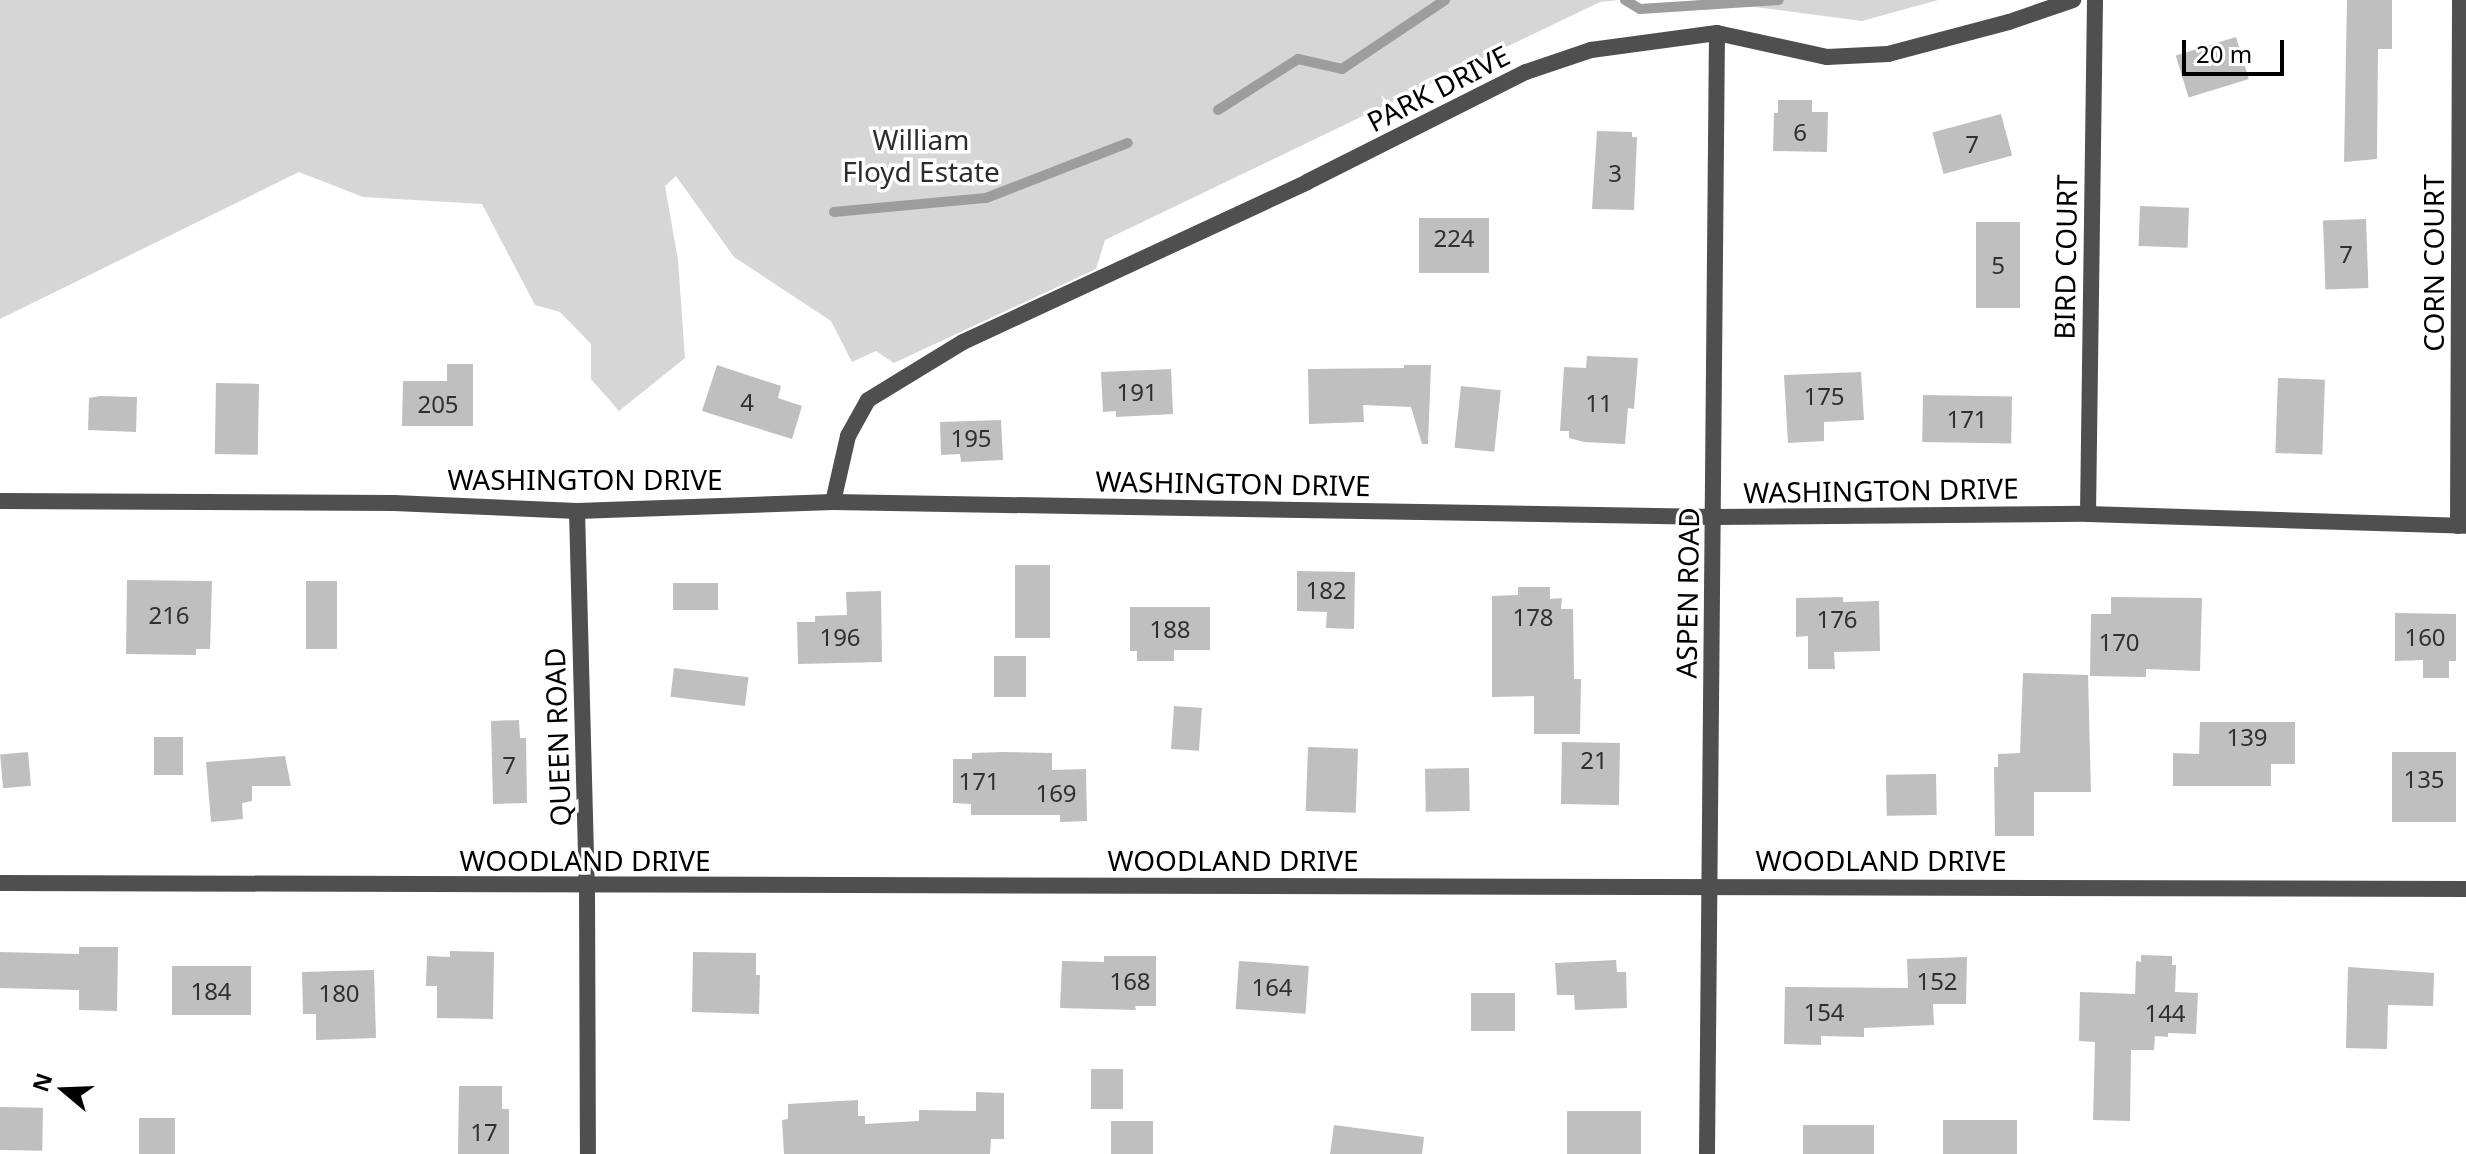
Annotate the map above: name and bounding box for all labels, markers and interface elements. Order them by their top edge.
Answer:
scale bar [2186,24,2288,74]
text: 20 m [2196,37,2252,70]
street label: PARK DRIVE [1361,38,1515,138]
house number: 6 [1793,118,1807,146]
park label: William Floyd Estate [842,122,1000,188]
house number: 7 [1965,130,1979,158]
house number: 3 [1608,159,1622,187]
street label: BIRD COURT [2047,174,2083,340]
street label: CORN COURT [2416,174,2450,352]
house number: 224 [1433,224,1475,252]
house number: 7 [2339,240,2353,268]
house number: 5 [1991,251,2005,279]
house number: 191 [1116,378,1158,406]
house number: 175 [1803,382,1845,410]
house number: 4 [740,388,754,416]
house number: 11 [1585,389,1613,417]
house number: 205 [417,390,459,418]
house number: 171 [1946,405,1988,433]
house number: 195 [950,424,992,452]
street label: WASHINGTON DRIVE [447,462,723,496]
street label: WASHINGTON DRIVE [1095,464,1371,502]
street label: WASHINGTON DRIVE [1743,471,2019,509]
street label: ASPEN ROAD [1669,507,1705,679]
house number: 182 [1305,576,1347,604]
house number: 216 [148,601,190,629]
house number: 178 [1512,603,1554,631]
house number: 176 [1816,605,1858,633]
house number: 188 [1149,615,1191,643]
house number: 196 [819,623,861,651]
house number: 160 [2404,623,2446,651]
house number: 170 [2098,628,2140,656]
street label: QUEEN ROAD [537,647,577,827]
house number: 139 [2226,723,2268,751]
house number: 21 [1580,746,1608,774]
house number: 7 [502,751,516,779]
house number: 135 [2403,765,2445,793]
house number: 171 [958,767,1000,795]
house number: 169 [1035,779,1077,807]
street label: WOODLAND DRIVE [459,843,711,877]
street label: WOODLAND DRIVE [1107,843,1359,877]
street label: WOODLAND DRIVE [1755,843,2007,877]
house number: 168 [1109,967,1151,995]
house number: 152 [1916,967,1958,995]
house number: 164 [1251,973,1293,1001]
house number: 184 [190,977,232,1005]
house number: 180 [318,979,360,1007]
house number: 154 [1803,998,1845,1026]
house number: 144 [2144,999,2186,1027]
north arrow [24,1050,104,1130]
text: N [24,1069,58,1096]
house number: 17 [470,1118,498,1146]

